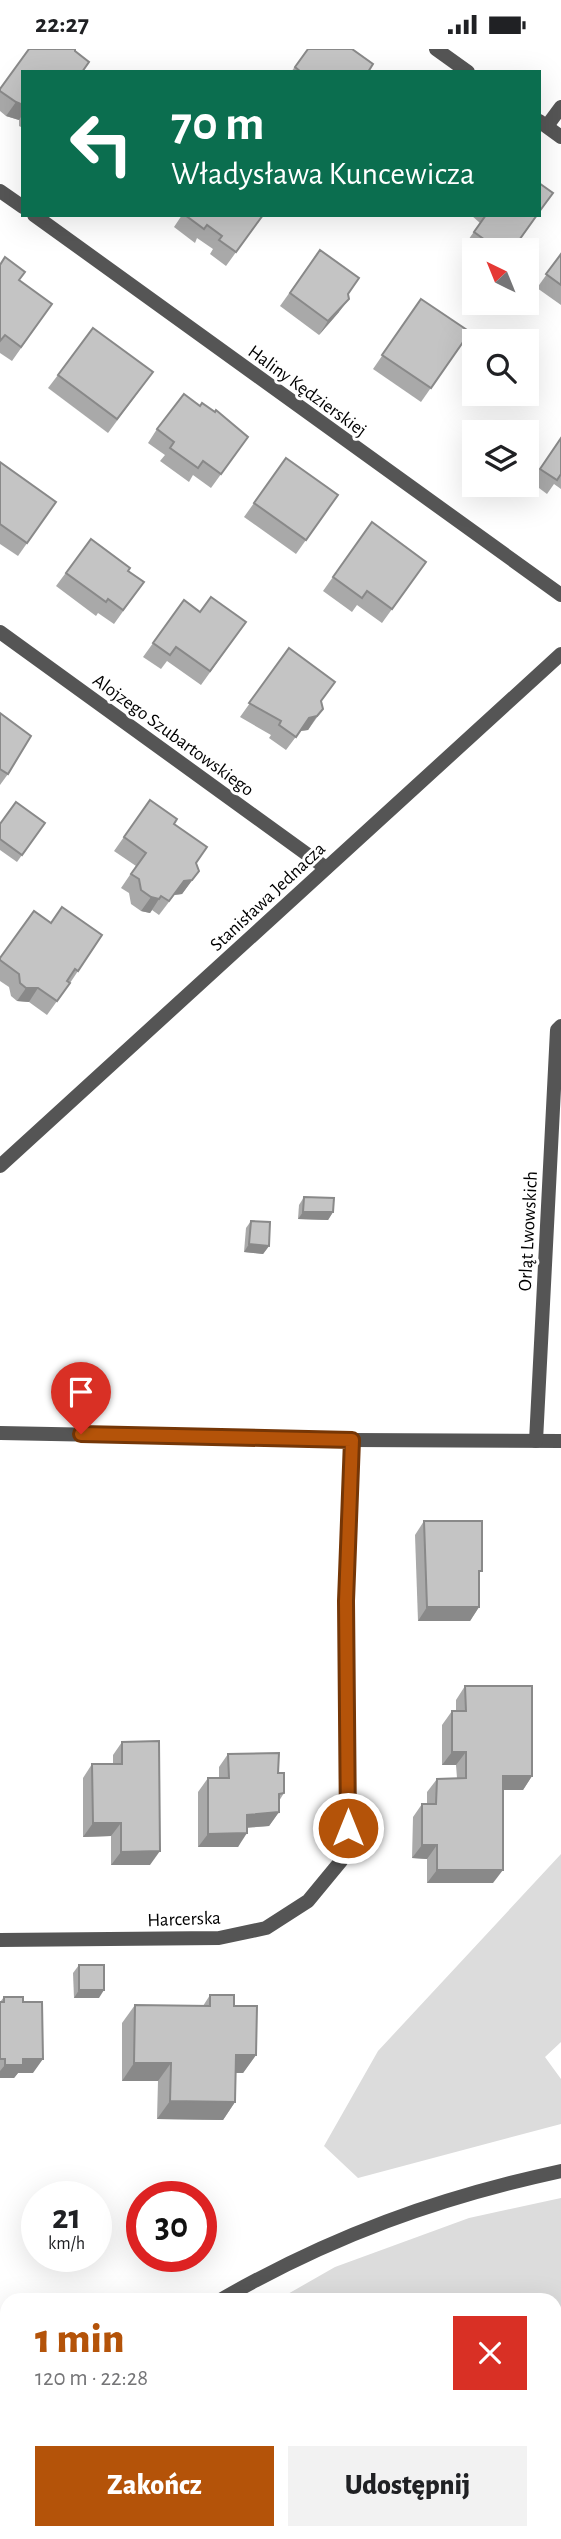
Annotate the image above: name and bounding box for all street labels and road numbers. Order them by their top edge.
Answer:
street label: Haliny Kędzierskiej [244,342,370,440]
street label: Alojzego Szubartowskiego [89,671,257,800]
street label: Stanisława Jednacza [207,839,329,955]
street label: Orląt Lwowskich [516,1171,541,1292]
street label: Harcerska [147,1909,221,1930]

